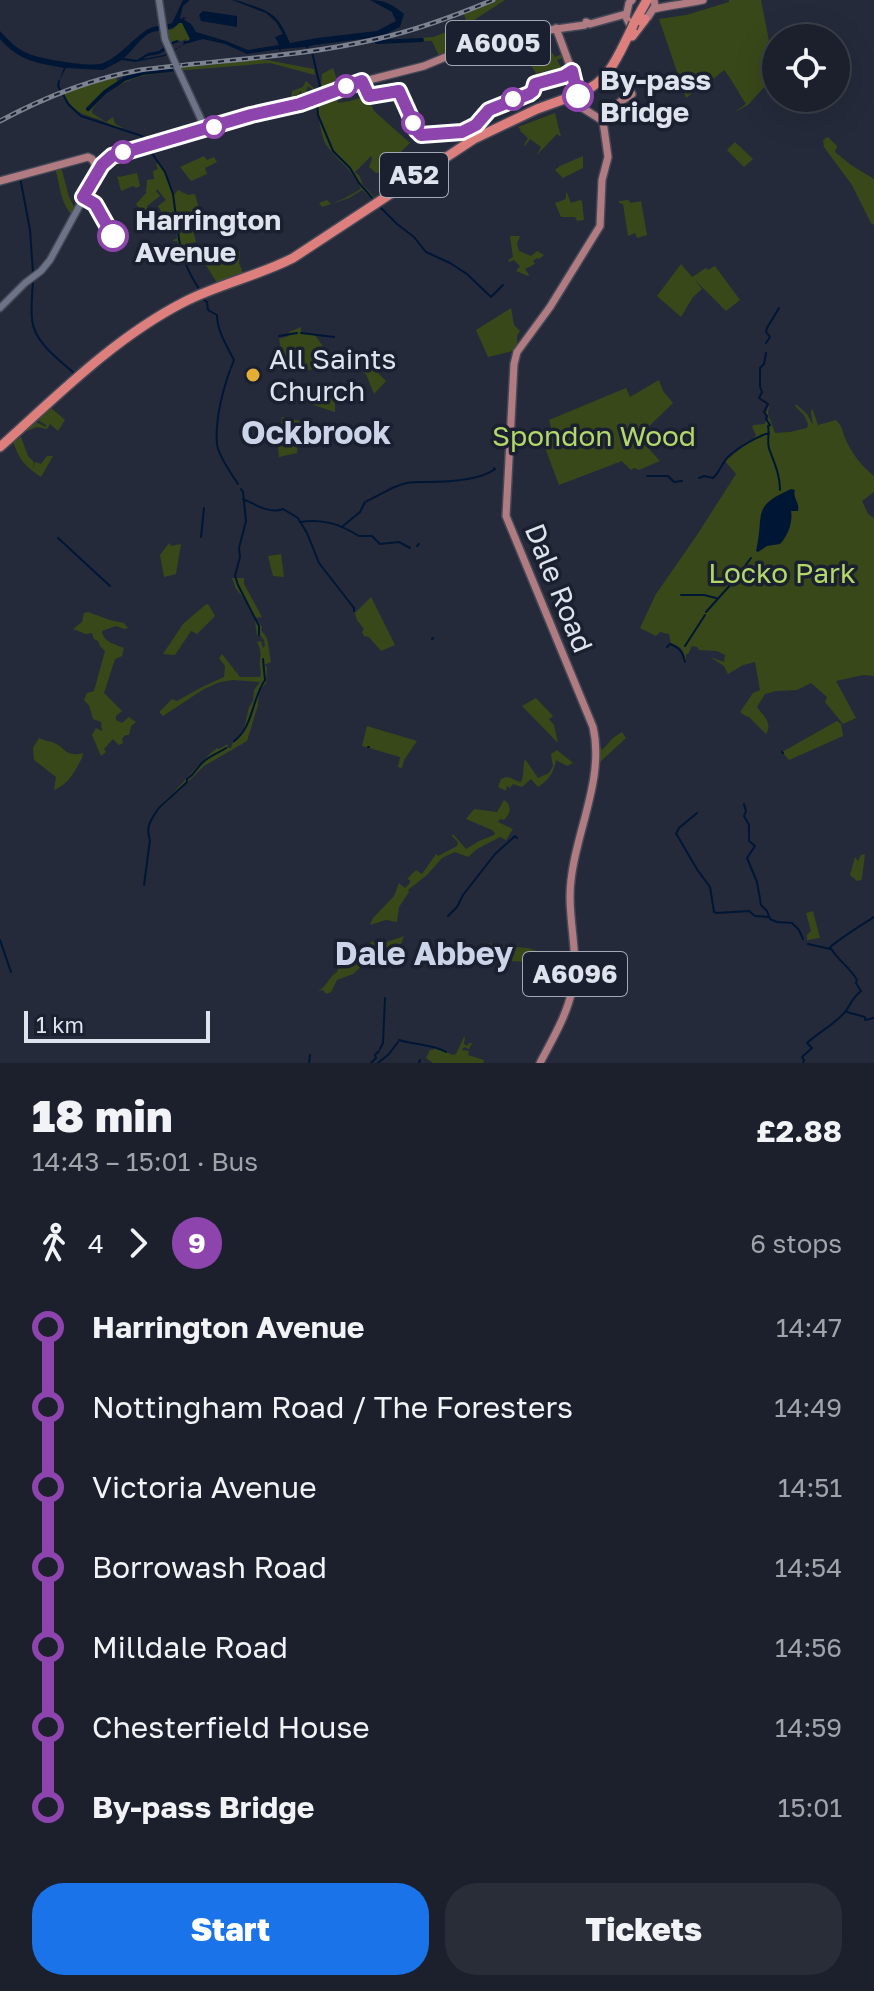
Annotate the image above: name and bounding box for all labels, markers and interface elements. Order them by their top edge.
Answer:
road number: A6005 [446,21,550,65]
map controls [762,24,850,112]
button: locate [762,24,850,112]
place label: By-pass Bridge [600,63,711,128]
unlabelled marker [335,75,357,97]
marker: By-pass Bridge [563,81,593,111]
unlabelled marker [502,88,524,110]
unlabelled marker [402,112,424,134]
unlabelled marker [203,116,225,138]
unlabelled marker [112,141,134,163]
road number: A52 [380,153,448,197]
place label: Harrington Avenue [135,203,281,268]
marker: Harrington Avenue [98,221,128,251]
place label: All Saints Church [269,342,396,407]
marker: All Saints Church [244,366,262,384]
district label: Ockbrook [241,413,392,451]
park label: Spondon Wood [492,419,696,452]
street label: Dale Road [519,519,600,657]
park label: Locko Park [708,556,856,589]
district label: Dale Abbey [335,934,513,972]
road number: A6096 [523,952,627,996]
scale bar [24,1007,210,1043]
text: 1 km [36,1011,84,1038]
text: 18 min [32,1089,173,1142]
text: £2.88 [756,1113,842,1149]
text: 14:43 – 15:01 · Bus [32,1146,258,1177]
icon: walk [32,1221,76,1265]
icon: forward [116,1221,160,1265]
text: 9 [188,1226,206,1259]
text: 4 [88,1228,104,1259]
text: 6 stops [750,1228,842,1259]
text: Harrington Avenue [92,1309,365,1345]
text: 14:47 [776,1312,842,1343]
text: Nottingham Road / The Foresters [92,1389,573,1425]
text: 14:49 [774,1392,842,1423]
text: Victoria Avenue [92,1469,317,1505]
text: 14:51 [778,1472,842,1503]
text: Borrowash Road [92,1549,327,1585]
text: 14:54 [775,1552,842,1583]
text: Milldale Road [92,1629,288,1665]
text: 14:56 [775,1632,842,1663]
text: Chesterfield House [92,1709,370,1745]
text: 14:59 [775,1712,842,1743]
text: By-pass Bridge [92,1789,314,1825]
text: 15:01 [778,1792,842,1823]
button: Start [32,1883,429,1975]
button: Tickets [445,1883,842,1975]

